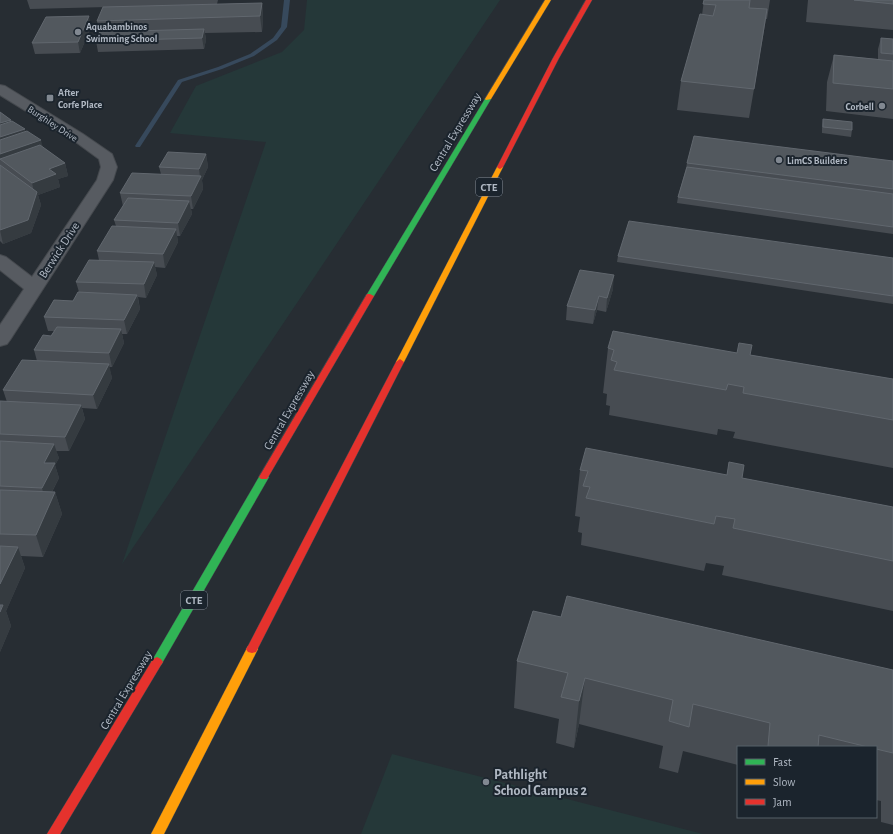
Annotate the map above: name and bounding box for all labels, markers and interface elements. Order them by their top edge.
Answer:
place label: Aquabambinos Swimming School [86,22,157,44]
marker: Aquabambinos Swimming School [73,27,83,37]
place label: After Corfe Place [58,88,103,110]
street label: Central Expressway [427,91,484,174]
marker: After Corfe Place [45,93,55,103]
marker: Corbell [877,101,887,111]
place label: Corbell [846,102,874,112]
street label: Burghley Drive [26,104,80,144]
marker: LimCS Builders [774,155,784,165]
place label: LimCS Builders [787,156,847,166]
road number: CTE [476,178,502,196]
street label: Berwick Drive [37,220,81,280]
street label: Central Expressway [261,368,317,452]
road number: CTE [181,591,207,609]
street label: Central Expressway [98,649,155,732]
legend [737,746,877,818]
text: Fast [773,756,792,768]
place label: Pathlight School Campus 2 [494,768,587,798]
text: Slow [773,776,795,788]
marker: Pathlight School Campus 2 [481,777,491,787]
text: Jam [773,796,792,808]

